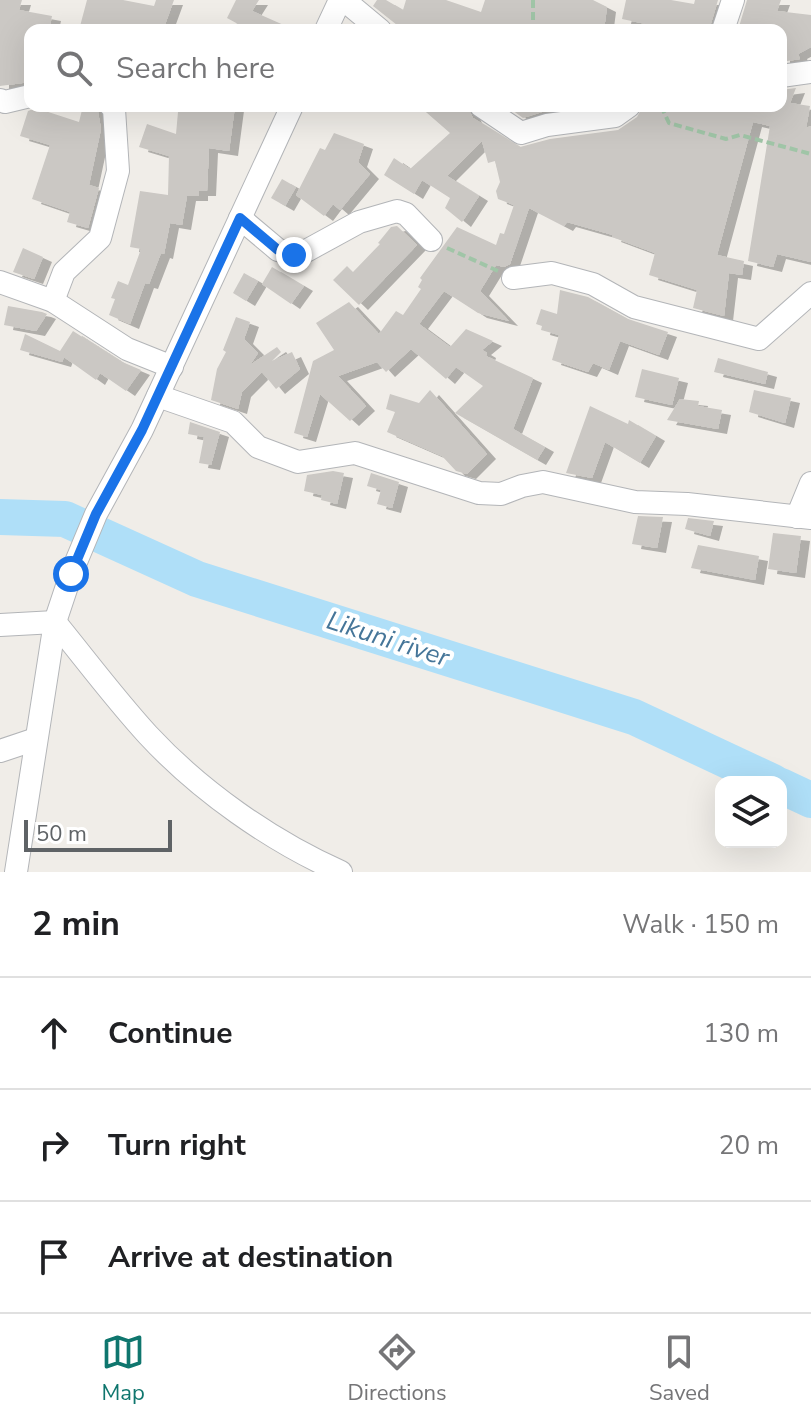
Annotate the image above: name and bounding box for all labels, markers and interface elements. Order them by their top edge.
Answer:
search box [24,24,787,112]
icon: search [52,46,96,90]
text: Search here [116,48,275,89]
route end [276,237,312,273]
route start [53,556,89,592]
water label: Likuni river [322,603,454,675]
map controls [715,776,787,848]
button: layers [715,776,787,848]
scale bar [24,816,172,852]
text: 50 m [36,819,87,849]
text: 2 min [32,901,120,947]
text: Walk · 150 m [622,907,779,942]
icon: ahead [32,1011,76,1055]
text: Continue [108,1013,233,1054]
text: 130 m [703,1016,779,1051]
icon: right [32,1123,76,1167]
text: Turn right [108,1125,246,1166]
text: 20 m [719,1128,779,1163]
icon: arrive [32,1235,76,1279]
text: Arrive at destination [108,1237,393,1278]
tab: Map [101,1330,145,1408]
tab: Directions [348,1330,447,1408]
tab: Saved [649,1330,710,1408]

